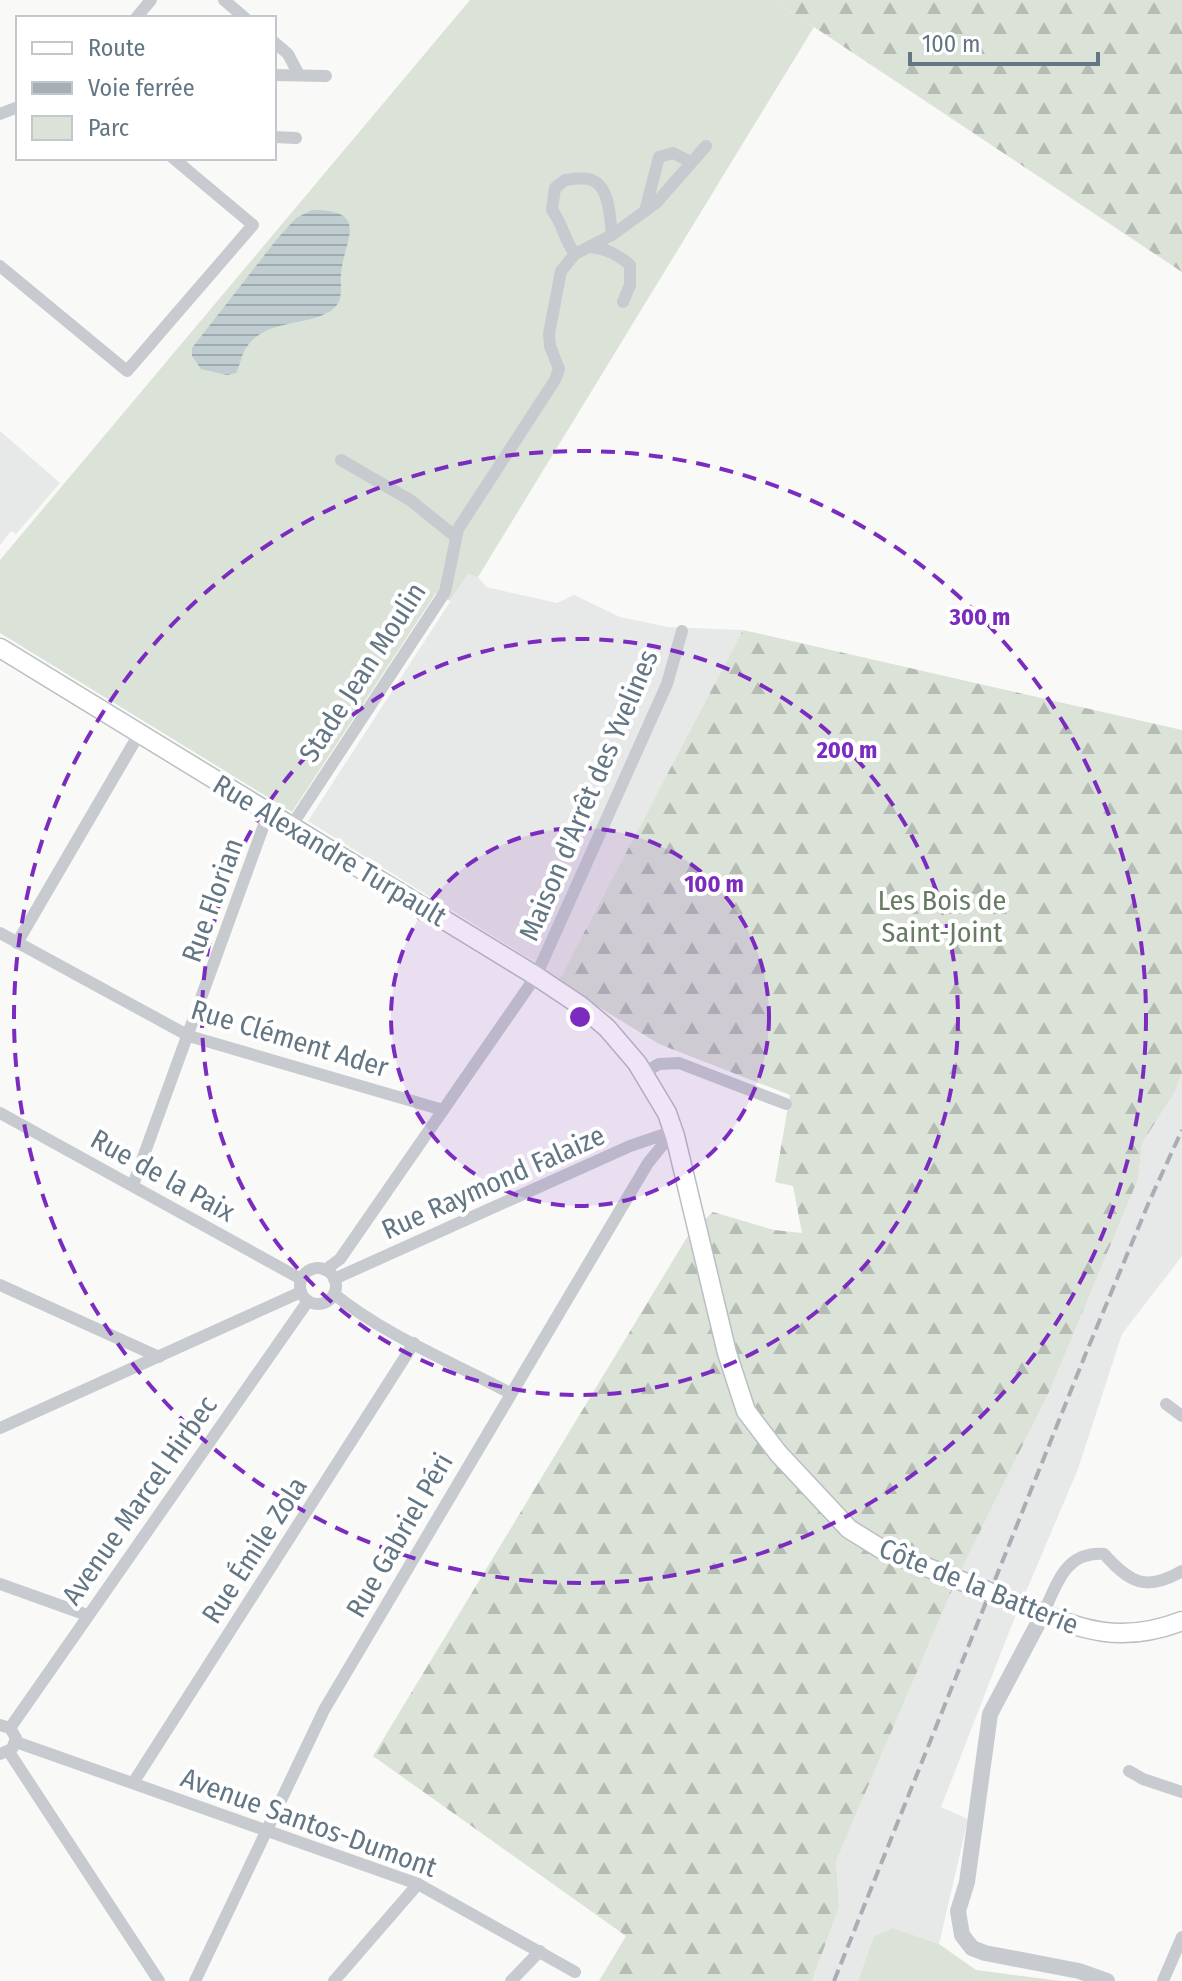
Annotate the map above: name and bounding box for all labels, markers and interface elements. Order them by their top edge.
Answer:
legend [16,16,276,160]
scale bar [910,16,1098,66]
text: 100 m [922,30,980,58]
text: Route [88,34,145,62]
text: Voie ferrée [88,74,195,102]
text: Parc [88,114,129,142]
street label: Stade Jean Moulin [292,577,433,768]
text: 300 m [949,603,1010,631]
street label: Maison d'Arrêt des Yvelines [512,645,665,946]
text: 200 m [816,736,877,764]
street label: Rue Alexandre Turpault [207,768,453,934]
street label: Rue Florian [175,834,250,967]
text: 100 m [684,870,744,898]
park label: Les Bois de Saint-Joint [878,884,1006,949]
street label: Rue Clément Ader [187,993,393,1084]
centre of rings [566,1003,594,1031]
street label: Rue Raymond Falaize [377,1118,610,1246]
street label: Rue de la Paix [85,1122,241,1229]
street label: Avenue Marcel Hirbec [55,1390,224,1611]
street label: Rue Gabriel Péri [339,1447,460,1623]
street label: Rue Émile Zola [195,1471,314,1630]
street label: Côte de la Batterie [874,1531,1083,1641]
street label: Avenue Santos-Dumont [176,1761,442,1884]

